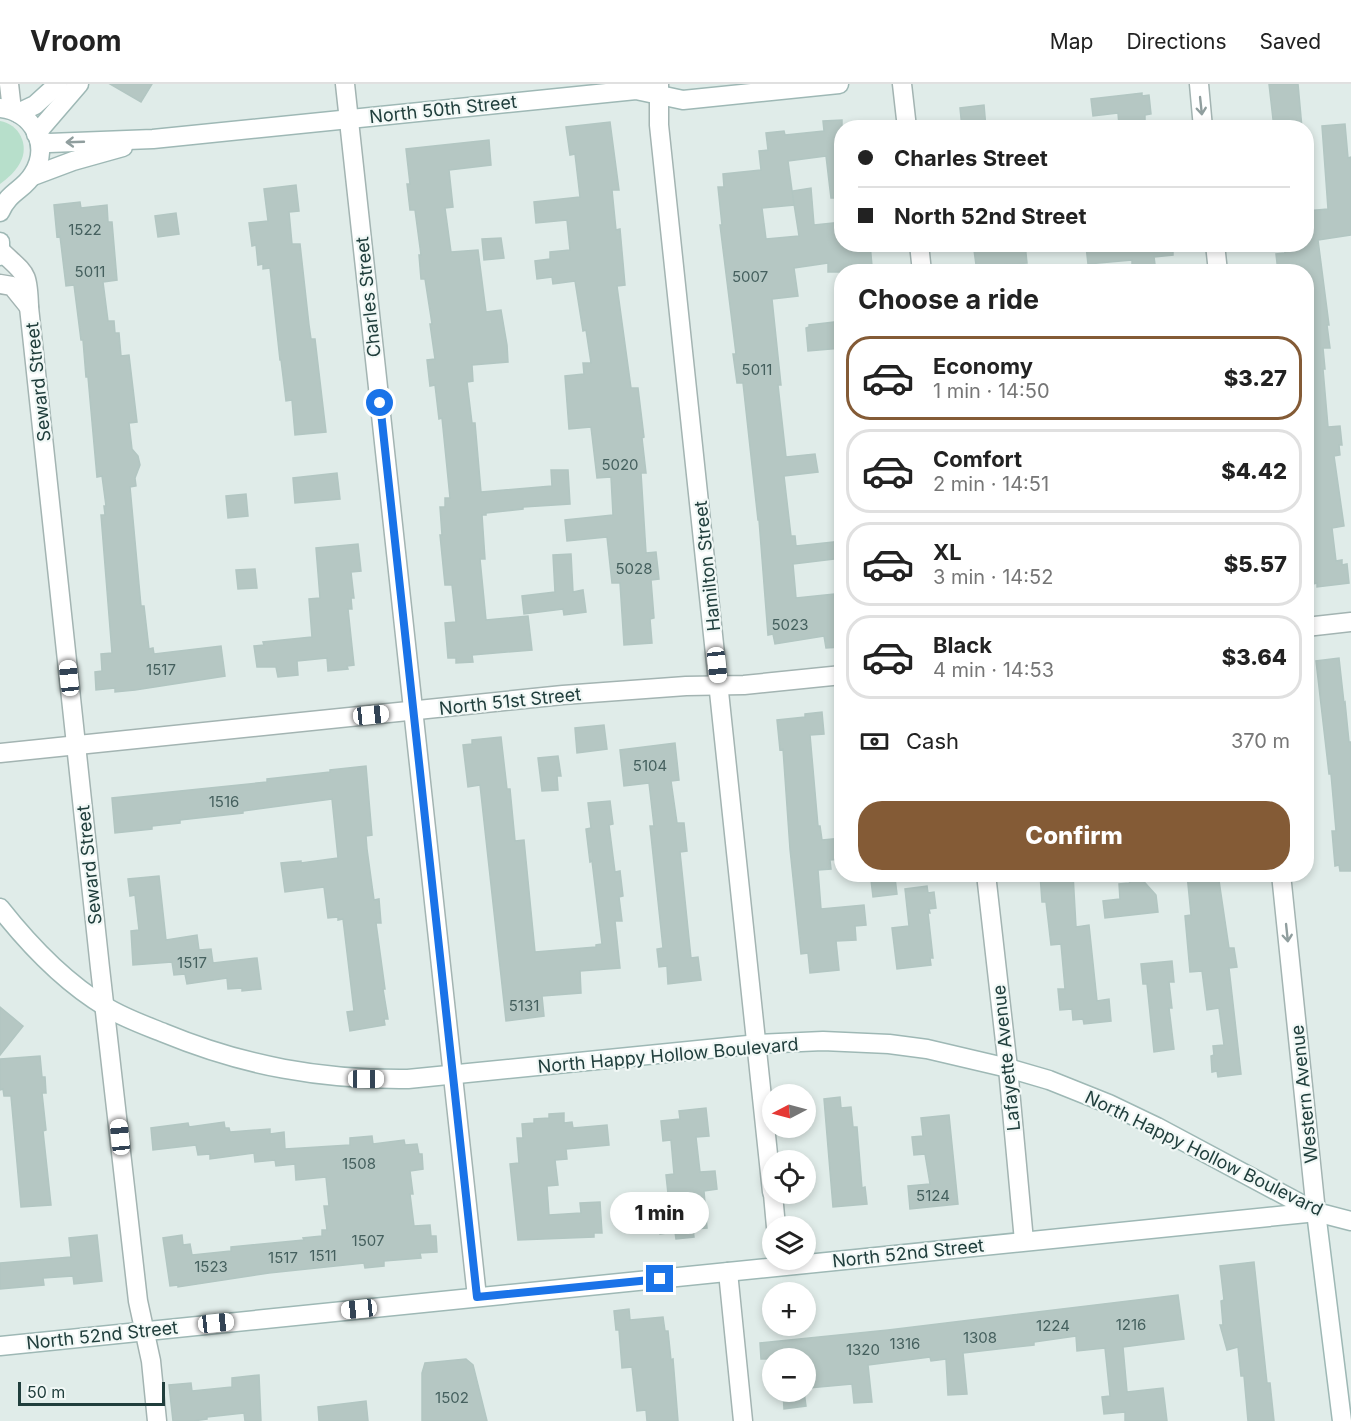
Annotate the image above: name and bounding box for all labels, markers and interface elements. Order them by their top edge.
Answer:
text: Vroom [30,24,122,58]
text: Map [1050,29,1093,54]
text: Directions [1126,29,1227,54]
text: Saved [1260,29,1321,54]
street label: North 50th Street [368,91,518,127]
one-way arrow [1196,95,1207,115]
one-way arrow [65,136,85,147]
text: Charles Street [894,145,1048,171]
text: North 52nd Street [894,203,1087,229]
house number: 1522 [68,220,102,239]
street label: Charles Street [351,236,385,358]
house number: 5011 [75,262,105,281]
house number: 5007 [732,267,768,286]
text: Choose a ride [858,283,1039,316]
street label: Seward Street [21,321,55,443]
icon: car [861,351,915,405]
text: Economy [933,353,1033,379]
house number: 5011 [742,360,772,379]
text: $3.27 [1224,365,1287,391]
text: 1 min · 14:50 [933,379,1050,403]
route start [366,389,393,416]
icon: car [861,444,915,498]
text: Comfort [933,446,1022,472]
house number: 5020 [601,455,639,474]
text: $4.42 [1221,458,1287,484]
text: 2 min · 14:51 [933,472,1049,496]
street label: Hamilton Street [690,500,724,632]
icon: car [861,537,915,591]
text: XL [933,539,962,565]
text: $5.57 [1224,551,1287,577]
house number: 5028 [615,559,653,578]
text: 3 min · 14:52 [933,565,1053,589]
house number: 5023 [772,615,809,634]
icon: car [861,630,915,684]
text: Black [933,632,992,658]
text: $3.64 [1222,644,1287,670]
car [706,646,728,684]
text: 4 min · 14:53 [933,658,1054,682]
car [58,659,80,697]
house number: 1517 [146,660,176,679]
street label: North 51st Street [438,683,582,719]
car [352,704,390,726]
icon: cash [858,725,891,758]
text: Cash [906,728,959,754]
text: 370 m [1231,729,1290,753]
house number: 5104 [633,756,667,775]
house number: 1516 [209,792,239,811]
button: Confirm [858,801,1290,870]
street label: Seward Street [72,804,106,926]
one-way arrow [1282,922,1293,942]
house number: 1517 [177,953,207,972]
street label: Lafayette Avenue [988,984,1024,1132]
house number: 5131 [509,996,539,1015]
street label: Western Avenue [1286,1024,1322,1164]
street label: North Happy Hollow Boulevard [537,1033,799,1077]
car [348,1070,384,1088]
north arrow [762,1084,816,1138]
map controls [762,1084,816,1402]
street label: North Happy Hollow Boulevard [1082,1086,1326,1220]
car [109,1118,131,1156]
button: locate [762,1150,816,1204]
house number: 1508 [342,1154,376,1173]
house number: 5124 [916,1186,950,1205]
callout: 1 min [610,1192,710,1234]
text: 1 min [634,1201,685,1225]
button: layers [762,1216,816,1270]
house number: 1507 [352,1231,384,1250]
street label: North 52nd Street [831,1235,985,1271]
house number: 1511 [309,1246,337,1265]
house number: 1517 [268,1248,298,1267]
house number: 1523 [194,1257,228,1276]
route end [646,1265,673,1292]
button: + [762,1282,816,1336]
car [340,1298,378,1320]
car [197,1312,235,1334]
house number: 1216 [1116,1315,1146,1334]
house number: 1224 [1036,1316,1070,1335]
street label: North 52nd Street [25,1317,179,1353]
house number: 1308 [963,1328,997,1347]
house number: 1316 [890,1334,920,1353]
house number: 1320 [846,1340,880,1359]
button: − [762,1348,816,1402]
scale bar [18,1379,165,1406]
text: 50 m [27,1382,65,1402]
house number: 1502 [435,1388,469,1407]

